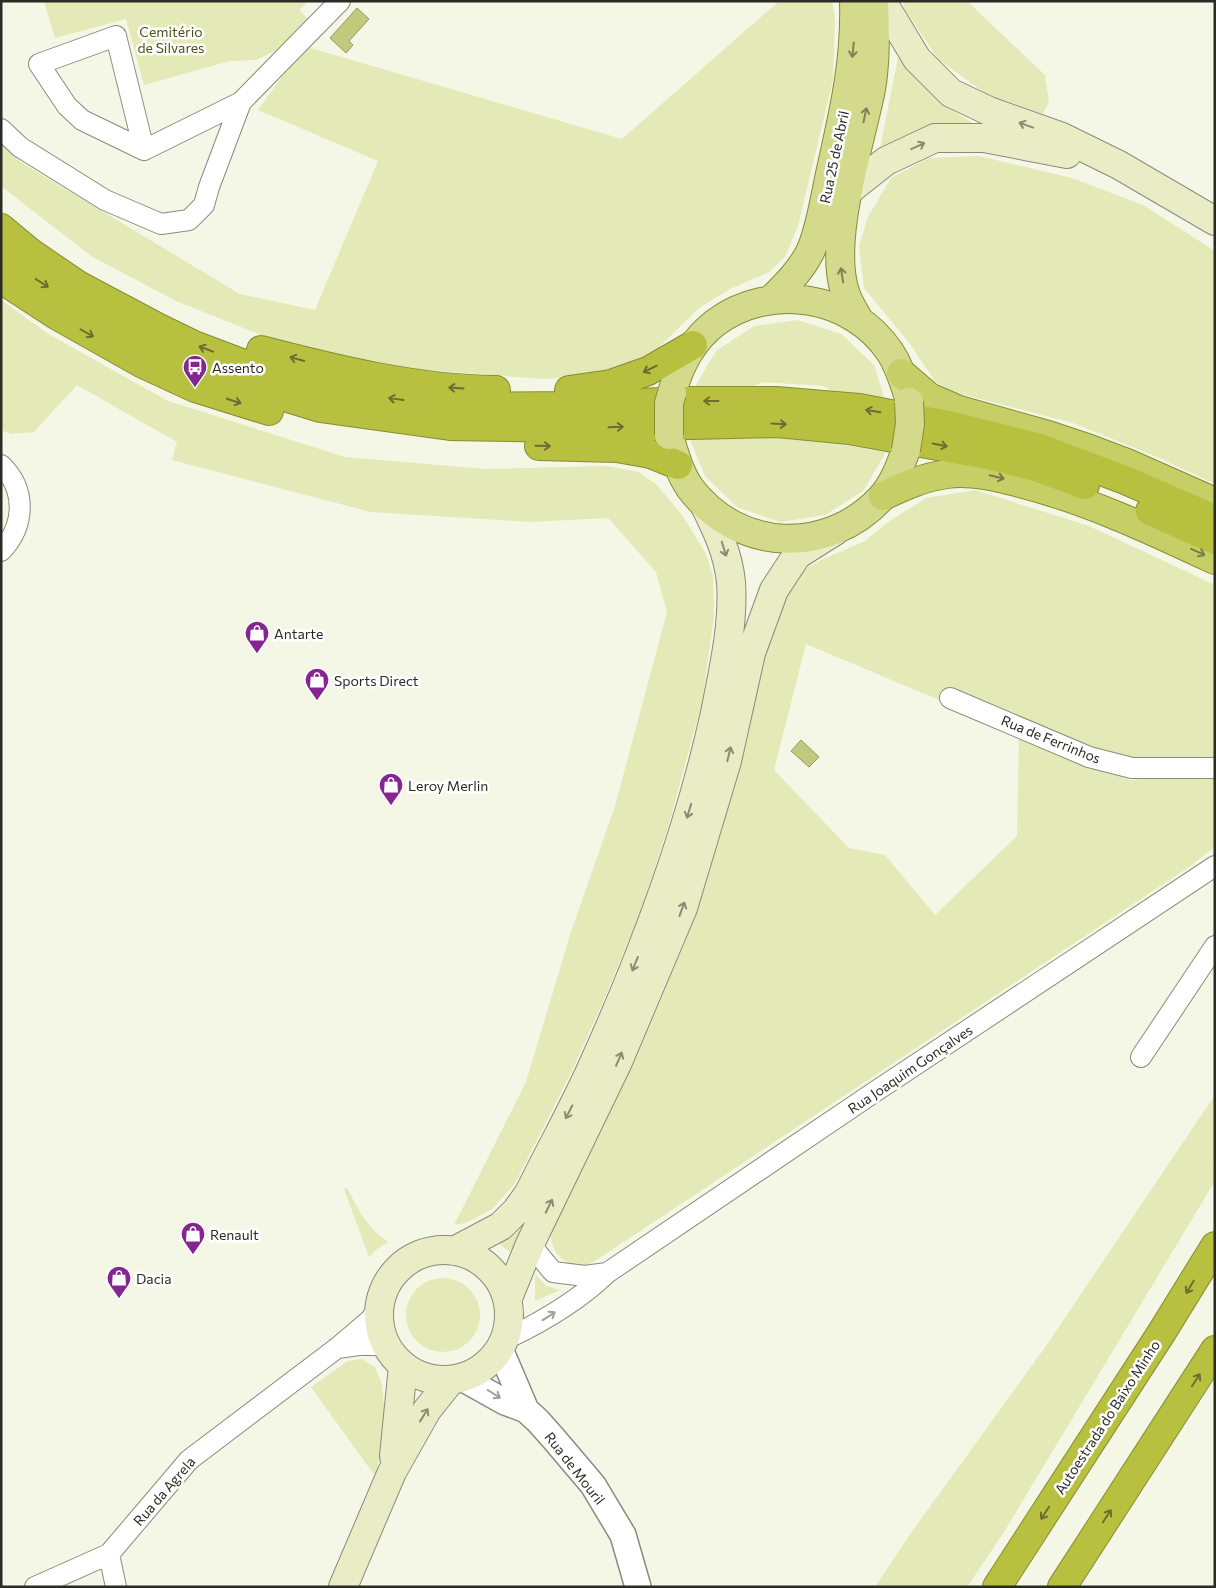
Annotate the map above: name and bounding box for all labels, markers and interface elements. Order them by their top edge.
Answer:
park label: Cemitério de Silvares [138,23,205,56]
one-way arrow [848,42,858,58]
one-way arrow [861,107,870,123]
street label: Rua 25 de Abril [816,109,852,205]
one-way arrow [1018,119,1034,129]
one-way arrow [910,141,925,150]
one-way arrow [837,267,847,283]
one-way arrow [34,278,48,288]
one-way arrow [79,328,93,338]
one-way arrow [199,344,214,353]
bus stop icon: Assento [182,354,208,388]
one-way arrow [289,354,305,363]
place label: Assento [212,359,264,376]
one-way arrow [643,365,658,374]
one-way arrow [449,383,465,392]
one-way arrow [389,394,405,404]
one-way arrow [225,396,241,406]
one-way arrow [703,396,720,406]
one-way arrow [865,405,881,415]
one-way arrow [770,419,786,428]
one-way arrow [608,422,624,431]
one-way arrow [931,441,947,451]
one-way arrow [534,442,550,451]
one-way arrow [988,473,1004,483]
one-way arrow [720,540,730,556]
one-way arrow [1190,548,1205,558]
shop icon: Antarte [244,620,270,654]
place label: Antarte [274,625,323,642]
shop icon: Sports Direct [304,667,330,701]
place label: Sports Direct [334,672,419,689]
street label: Rua de Ferrinhos [999,711,1103,767]
one-way arrow [724,746,734,762]
shop icon: Leroy Merlin [378,772,404,806]
place label: Leroy Merlin [408,777,488,794]
one-way arrow [683,802,693,818]
one-way arrow [678,902,687,918]
one-way arrow [630,956,640,971]
street label: Rua Joaquim Gonçalves [845,1021,975,1117]
one-way arrow [615,1052,625,1067]
one-way arrow [564,1104,573,1119]
one-way arrow [545,1199,554,1214]
shop icon: Renault [180,1221,206,1255]
place label: Renault [210,1226,259,1243]
shop icon: Dacia [106,1265,132,1299]
place label: Dacia [136,1270,171,1287]
one-way arrow [1184,1280,1194,1294]
one-way arrow [541,1311,555,1321]
street label: Autoestrada do Baixo Minho [1051,1337,1163,1497]
one-way arrow [1190,1373,1201,1387]
one-way arrow [486,1390,500,1400]
one-way arrow [420,1408,430,1422]
street label: Rua de Mouril [541,1428,609,1508]
street label: Rua da Agrela [129,1453,199,1529]
one-way arrow [1040,1505,1050,1519]
one-way arrow [1103,1510,1113,1524]

